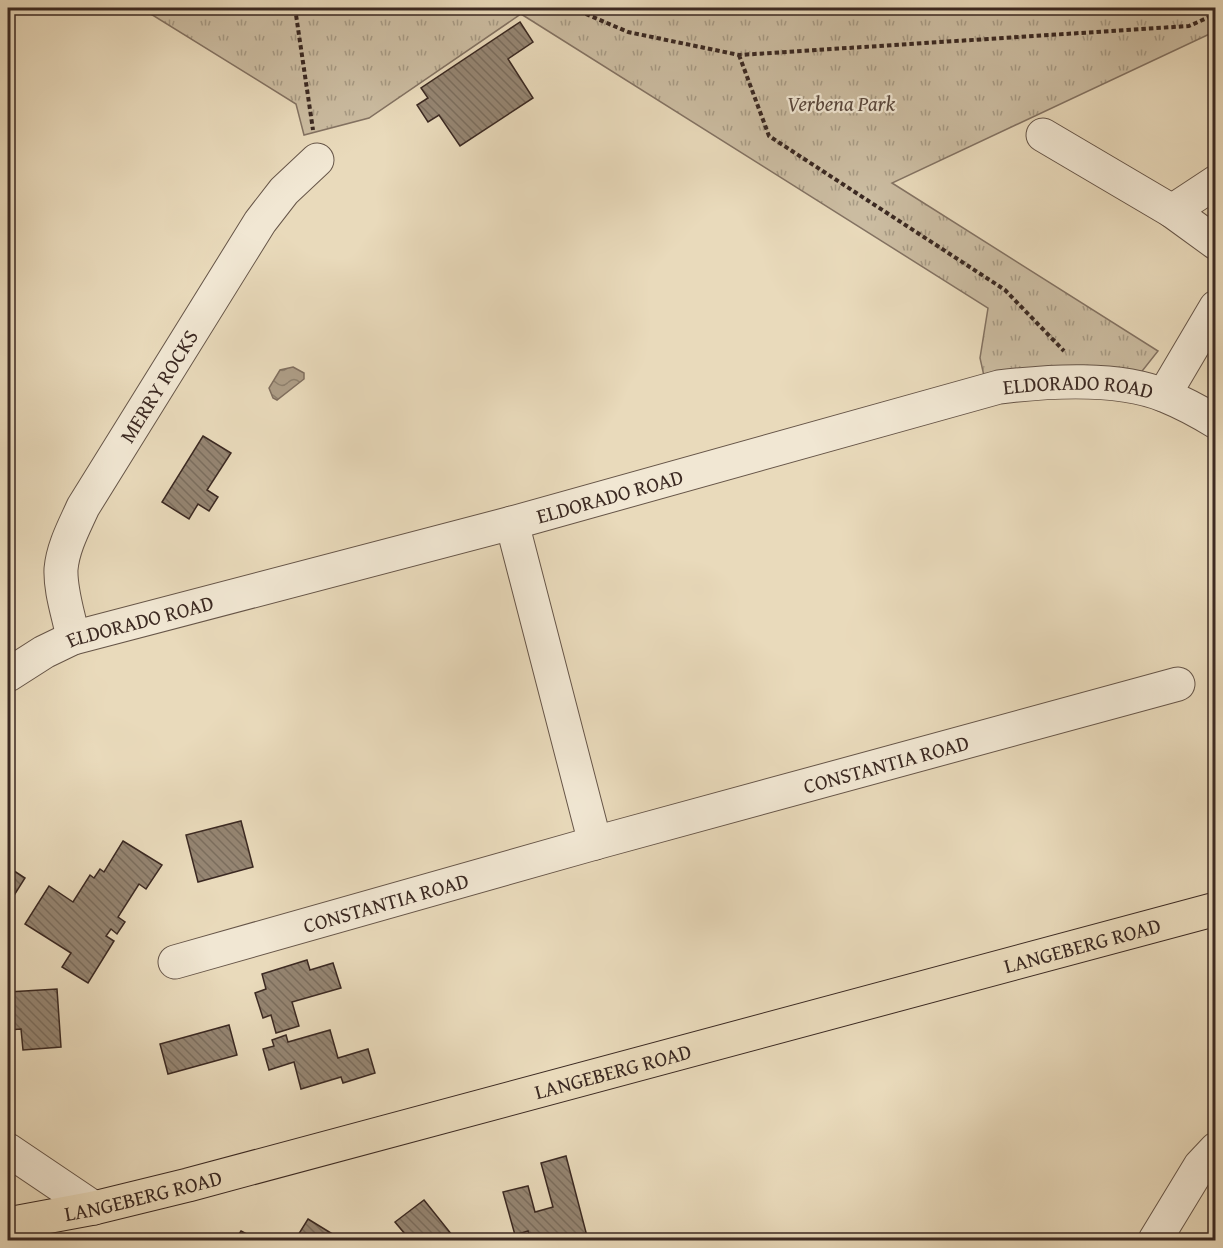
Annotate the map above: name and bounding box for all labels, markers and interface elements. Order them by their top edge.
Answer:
park label: Verbena Park [787,88,896,119]
street label: MERRY ROCKS [111,323,205,448]
street label: ELDORADO ROAD [1001,366,1157,406]
street label: ELDORADO ROAD [533,461,686,531]
street label: ELDORADO ROAD [60,586,217,655]
street label: CONSTANTIA ROAD [799,726,972,801]
street label: CONSTANTIA ROAD [299,864,472,940]
street label: LANGEBERG ROAD [1000,909,1164,981]
street label: LANGEBERG ROAD [531,1035,695,1107]
street label: LANGEBERG ROAD [62,1161,225,1229]

